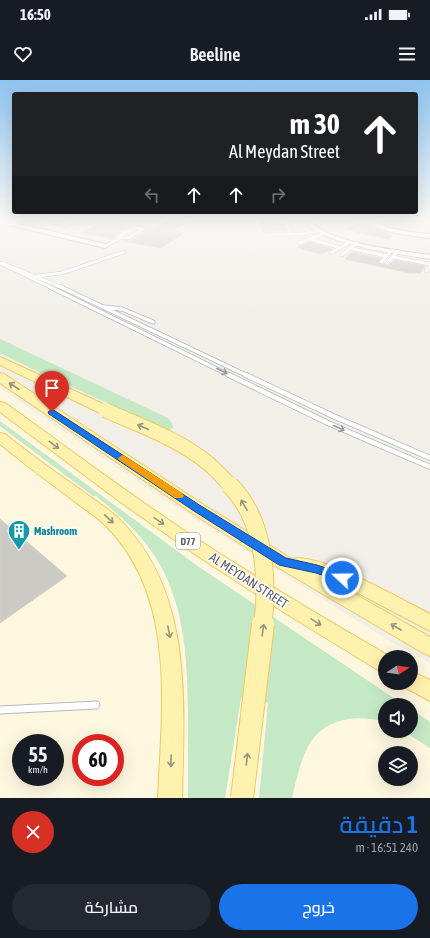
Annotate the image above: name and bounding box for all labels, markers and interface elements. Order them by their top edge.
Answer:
text: 16:50 [20,6,51,23]
icon: heart [12,43,34,65]
icon: menu [396,43,418,65]
text: Beeline [190,44,240,65]
text: 30 m [290,108,340,140]
icon: ahead [354,108,406,160]
text: Al Meydan Street [229,141,340,162]
icon: left [141,184,163,206]
icon: ahead [183,184,205,206]
icon: ahead [225,184,247,206]
icon: right [267,184,289,206]
one-way arrow [216,368,228,375]
pin [35,371,69,412]
icon: arrive [41,377,63,399]
one-way arrow [9,382,20,390]
one-way arrow [137,423,149,430]
one-way arrow [333,425,345,432]
one-way arrow [48,441,59,450]
one-way arrow [239,499,247,511]
one-way arrow [104,514,114,524]
one-way arrow [154,517,165,525]
building icon: Mashroom [6,518,32,551]
place label: Mashroom [34,525,77,537]
road number: D77 [176,533,200,549]
street label: AL MEYDAN STREET [207,549,291,612]
position arrow [321,557,363,599]
one-way arrow [310,618,321,627]
one-way arrow [390,623,402,631]
one-way arrow [259,624,267,637]
one-way arrow [165,625,173,638]
north arrow [378,650,418,690]
map controls [378,650,418,786]
button: sound [378,698,418,738]
speed limit sign: 60 [72,734,124,786]
text: 55 [29,743,47,766]
button: layers [378,746,418,786]
one-way arrow [243,753,251,766]
one-way arrow [167,754,175,767]
text: km/h [28,764,48,775]
button: close [12,811,54,853]
text: 1 دقيقة [340,811,418,838]
text: 240 m · 16:51 [355,840,418,855]
button: مشاركة [12,884,211,930]
button: خروج [219,884,418,930]

